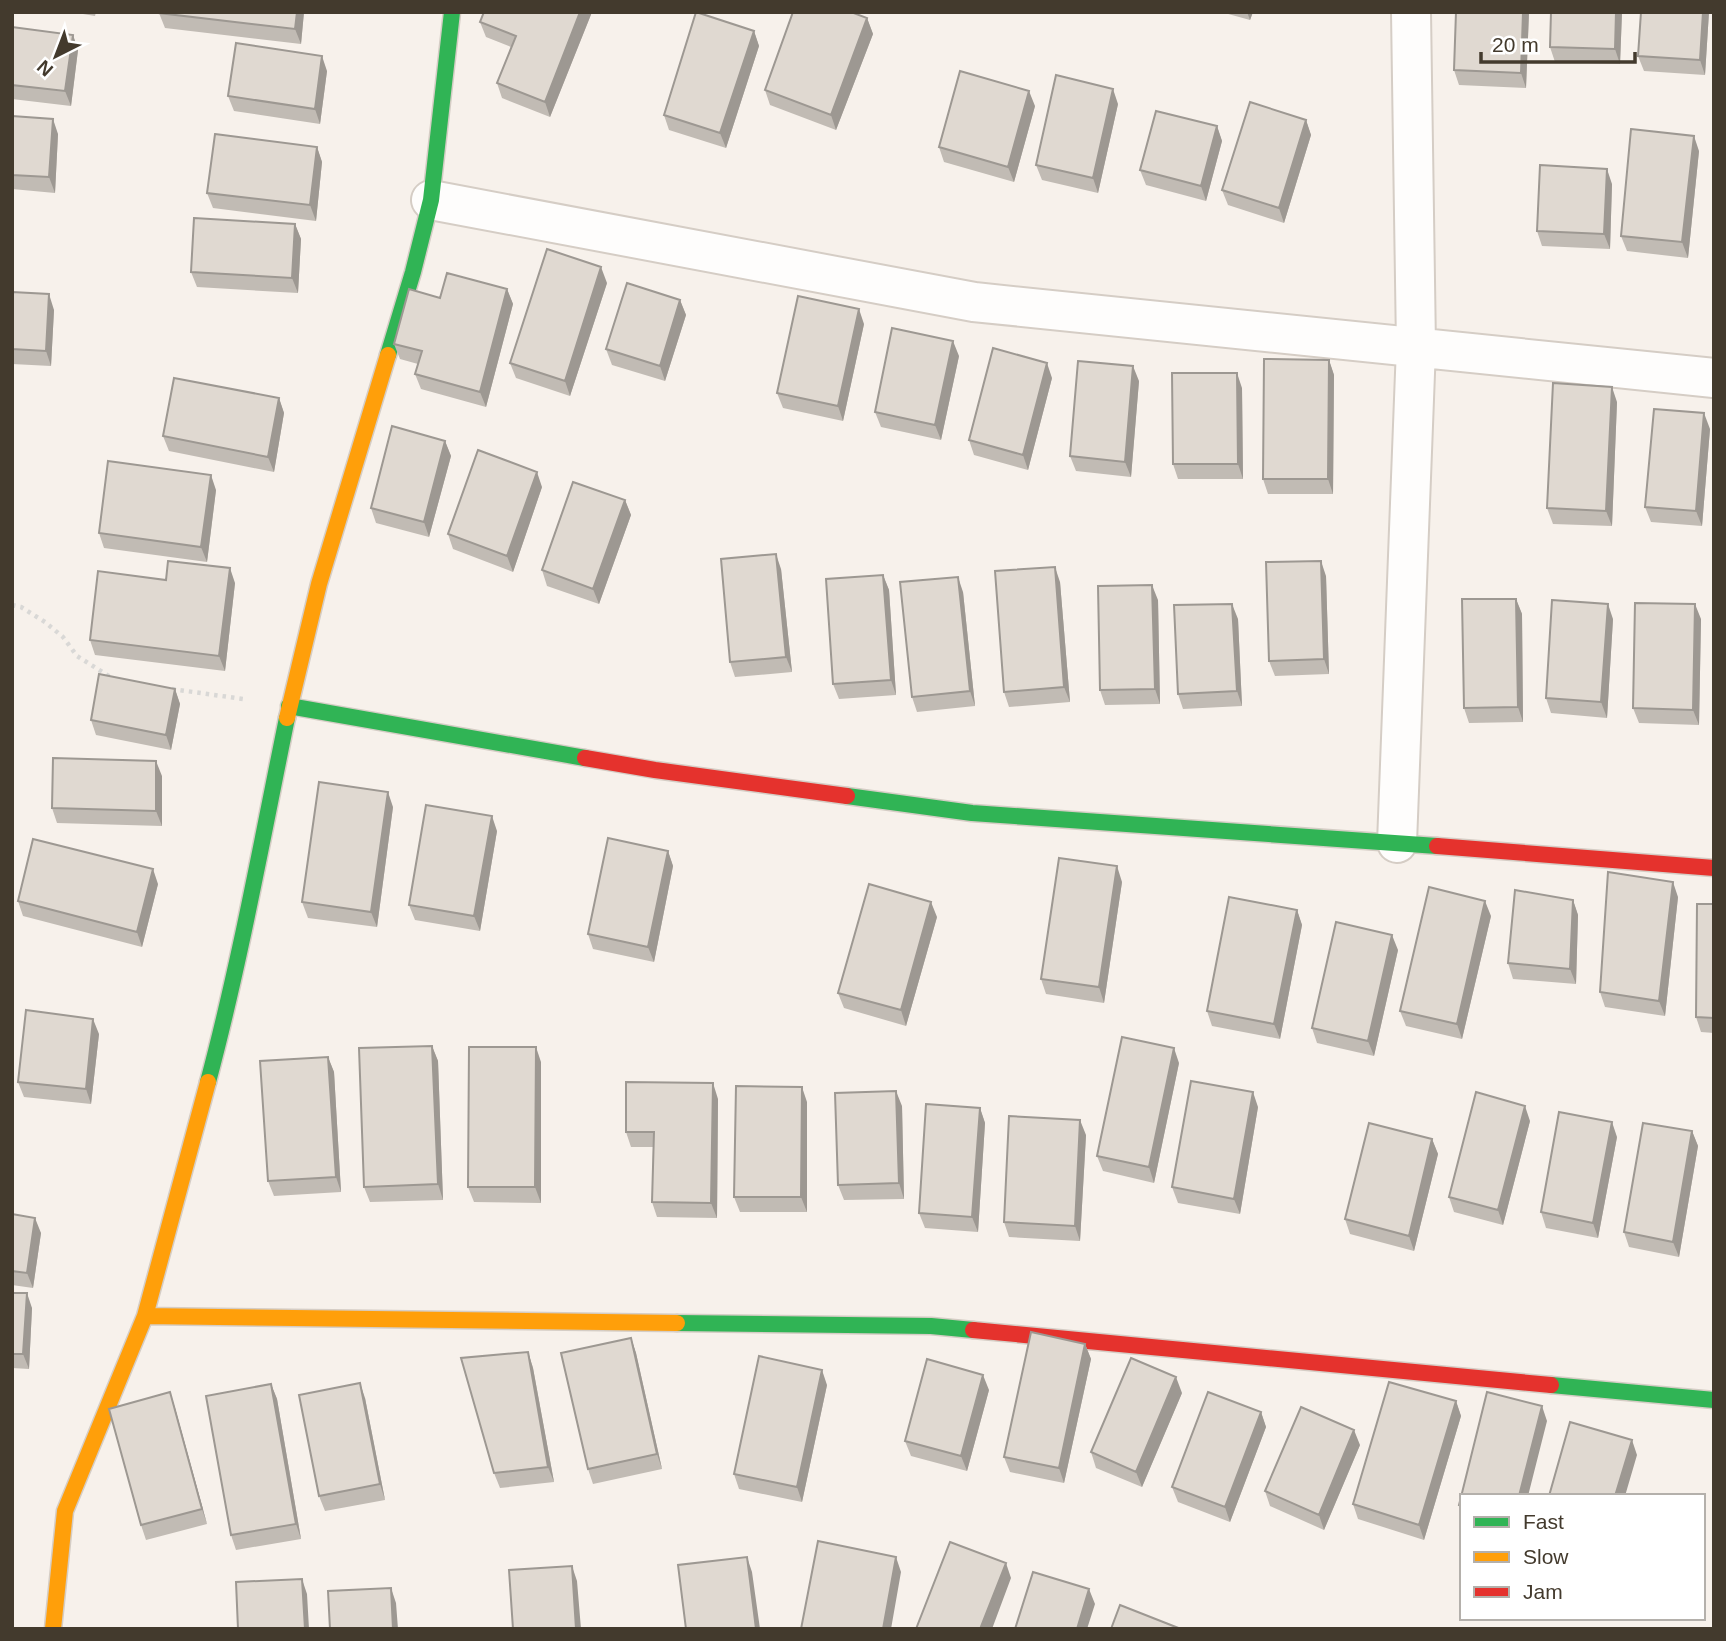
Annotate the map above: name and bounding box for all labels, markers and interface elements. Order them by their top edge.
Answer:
north arrow [21,21,91,91]
scale bar [1481,21,1635,65]
text: 20 m [1492,33,1539,56]
text: N [33,56,57,81]
legend [1460,1494,1705,1620]
text: Fast [1523,1510,1564,1533]
text: Slow [1523,1545,1569,1568]
text: Jam [1523,1580,1563,1603]

